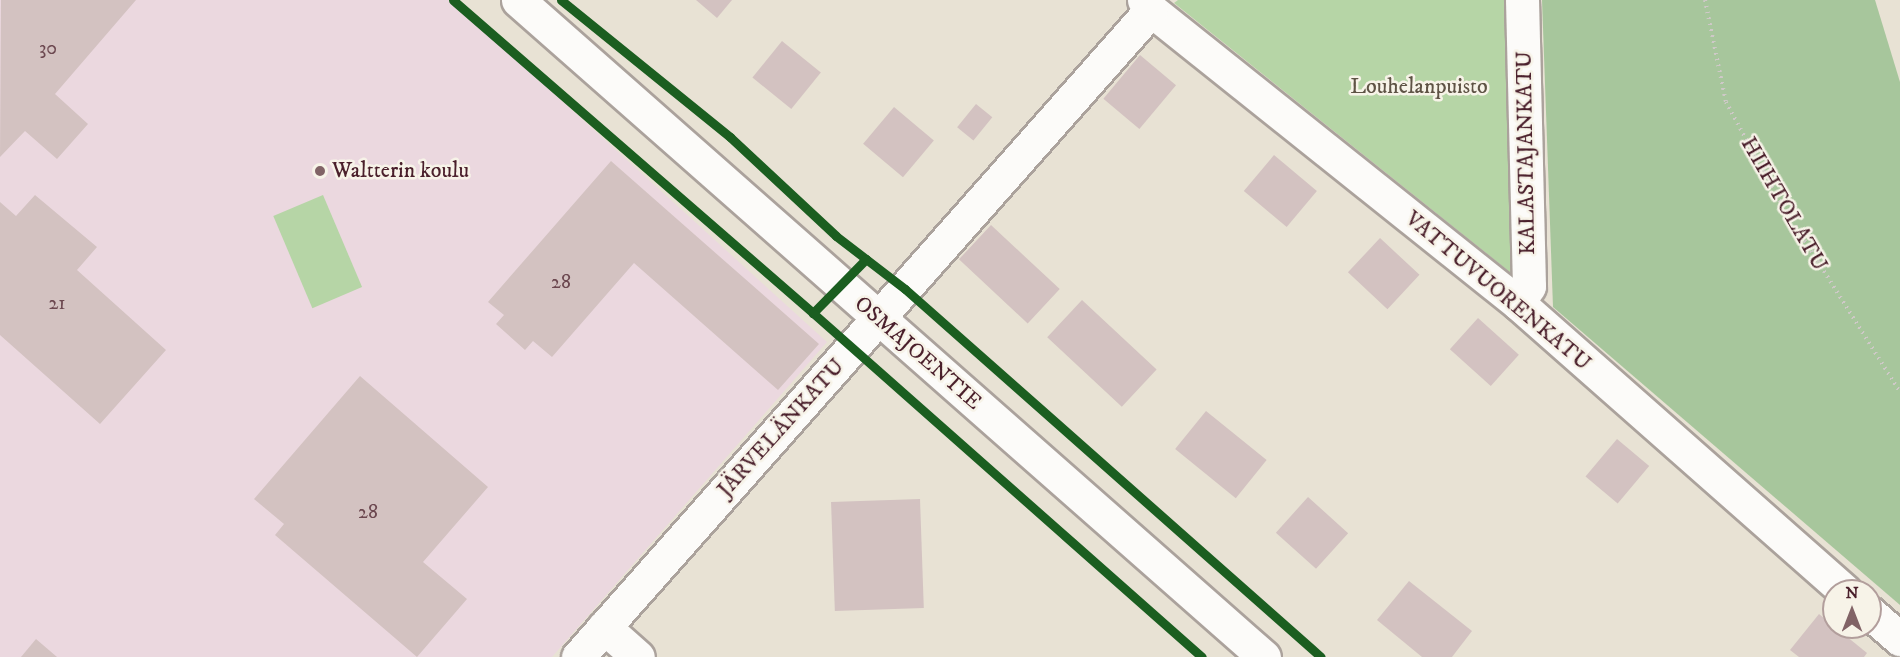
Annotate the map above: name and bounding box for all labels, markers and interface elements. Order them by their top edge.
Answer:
house number: 30 [39,36,57,60]
street label: KALASTAJANKATU [1511,51,1541,255]
park label: Louhelanpuisto [1350,74,1488,100]
street label: HIIHTOLATU [1735,132,1833,276]
place label: Waltterin koulu [332,158,469,184]
marker: Waltterin koulu [313,164,327,178]
street label: VATTUVUORENKATU [1400,206,1596,376]
house number: 28 [551,270,571,294]
house number: 21 [48,291,66,315]
street label: OSMAJOENTIE [849,291,987,415]
street label: JÄRVELÄNKATU [712,353,850,503]
house number: 28 [358,500,378,524]
north arrow [1822,579,1882,639]
text: N [1845,583,1859,603]

